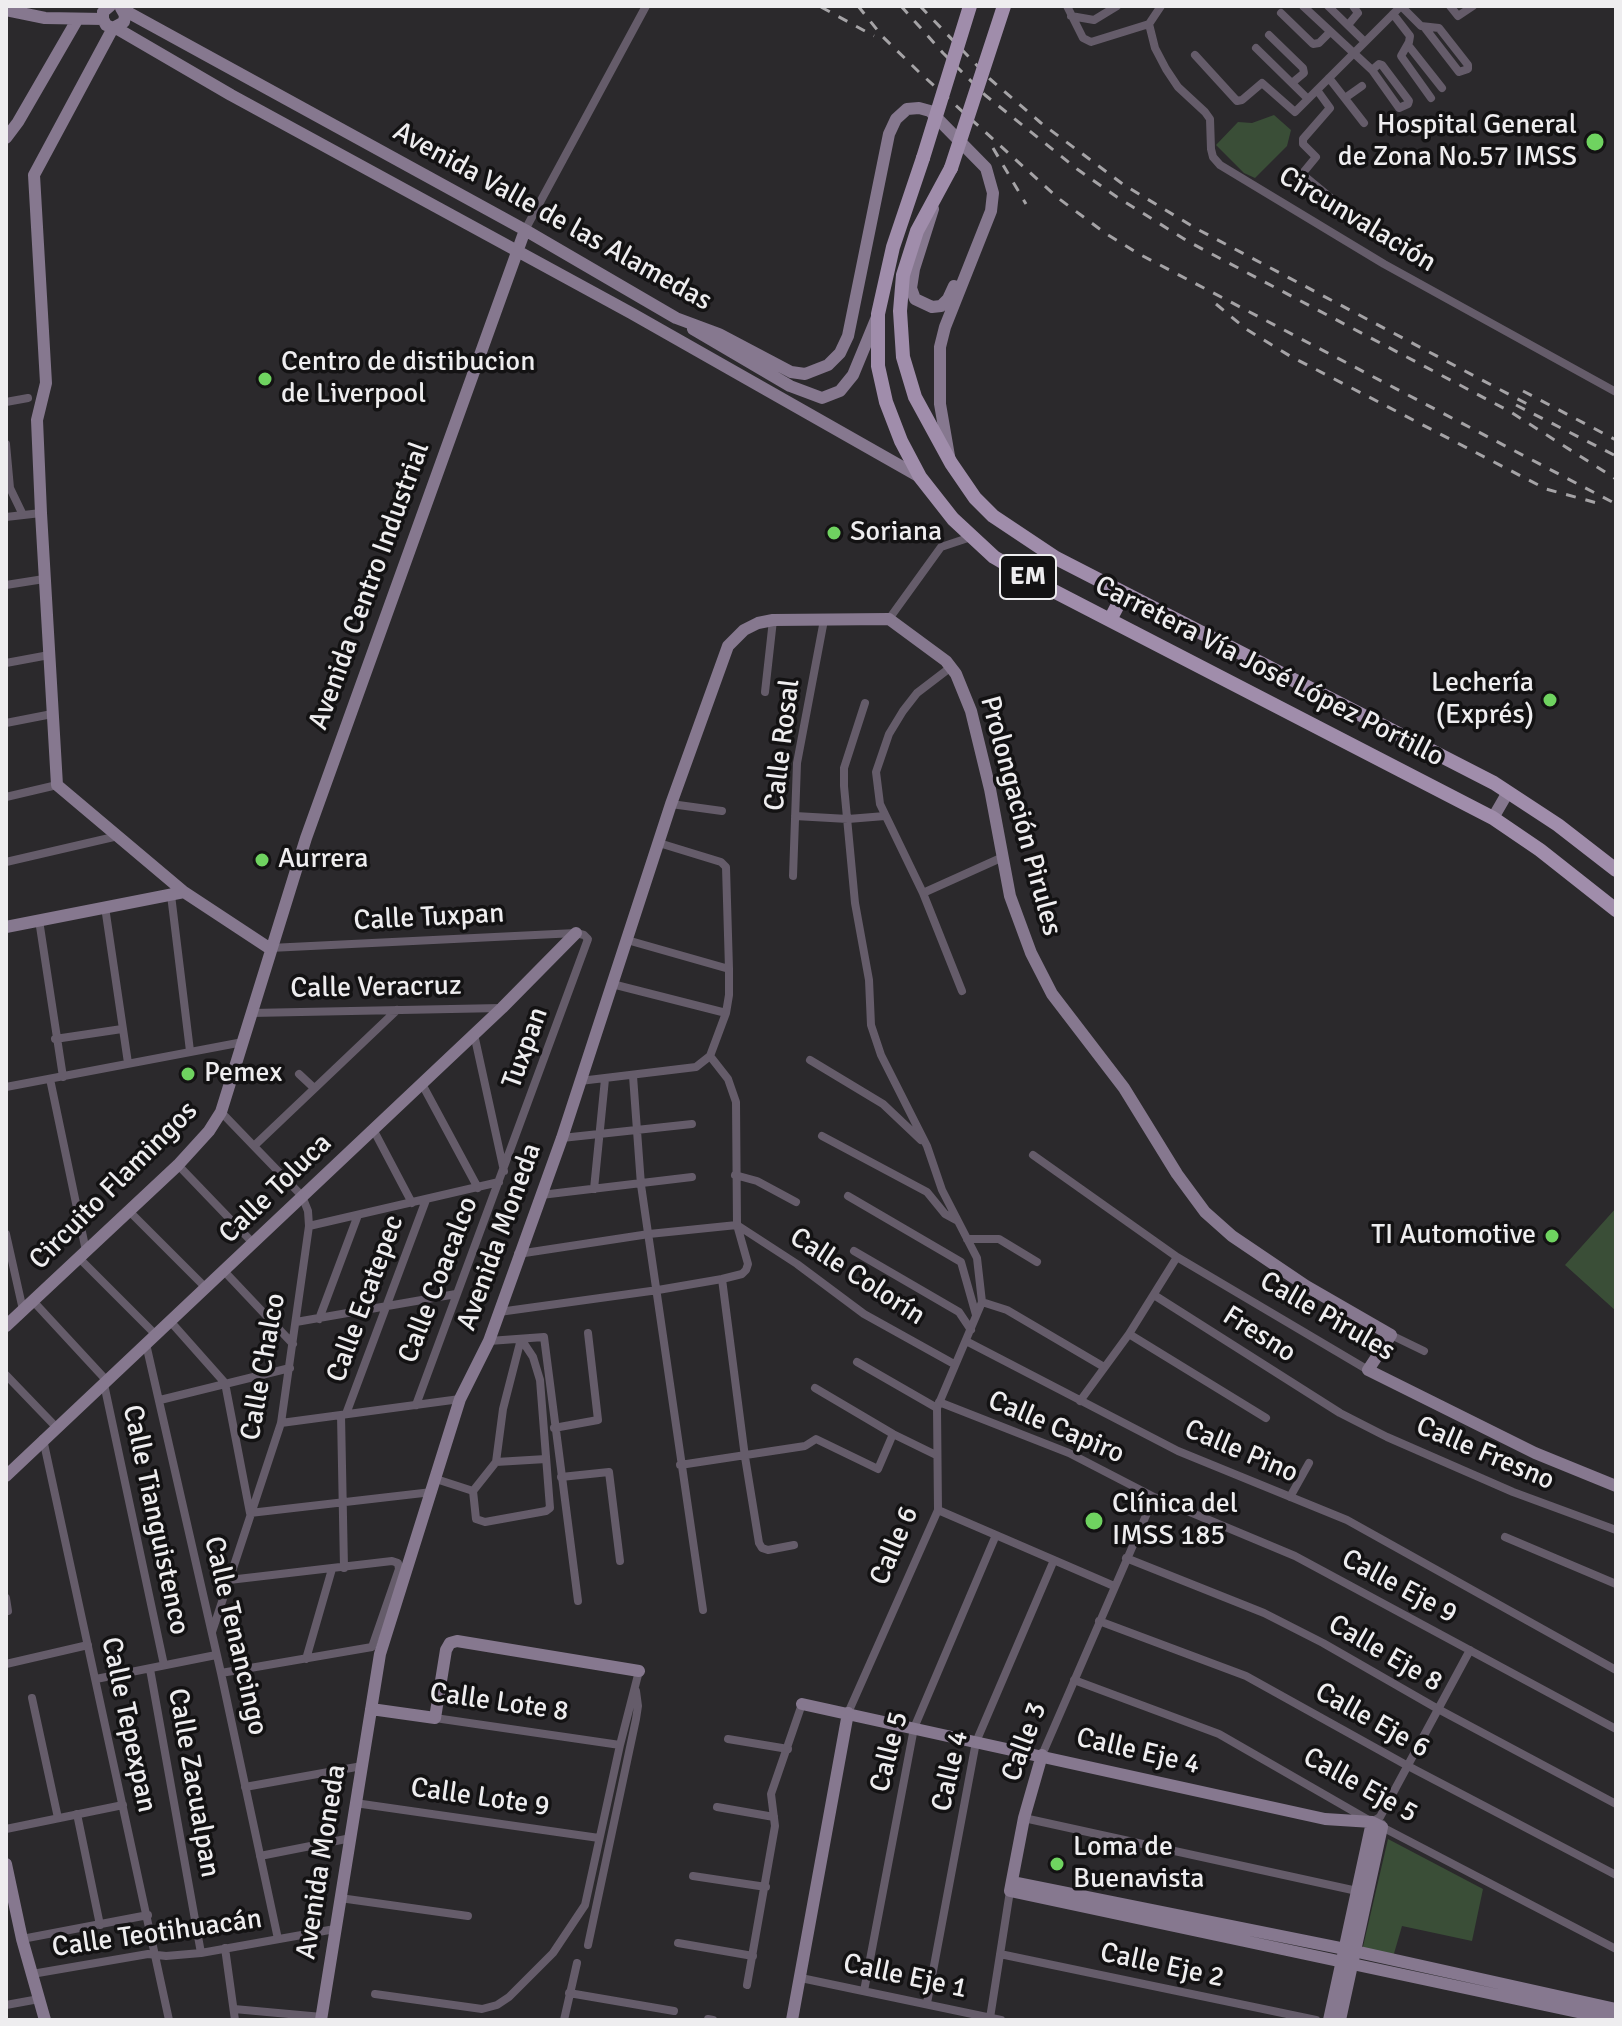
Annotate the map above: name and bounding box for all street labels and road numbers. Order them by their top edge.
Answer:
street label: Avenida Valle de las Alamedas [387,115,717,319]
street label: Circunvalación [1272,160,1442,280]
street label: Avenida Centro Industrial [302,437,438,735]
road number: EM [1000,555,1056,599]
street label: Carretera Vía José López Portillo [1089,569,1449,775]
street label: Calle Rosal [758,677,808,813]
street label: Prolongación Pirules [972,692,1068,940]
street label: Calle Tuxpan [353,897,505,939]
street label: Calle Veracruz [290,970,462,1006]
street label: Tuxpan [496,1003,556,1093]
street label: Circuito Flamingos [23,1095,205,1277]
street label: Calle Toluca [213,1127,339,1251]
street label: Avenida Moneda [451,1139,549,1335]
street label: Calle Coacalco [392,1192,486,1368]
street label: Calle Ecatepec [320,1211,412,1387]
street label: Calle Colorín [783,1221,931,1333]
street label: Calle Pirules [1254,1265,1400,1369]
street label: Calle Chalco [235,1291,293,1443]
street label: Fresno [1216,1300,1302,1370]
street label: Calle Capiro [983,1384,1129,1472]
street label: Calle Tianguistenco [114,1402,196,1638]
street label: Calle Fresno [1411,1410,1559,1498]
street label: Calle Pino [1179,1413,1303,1491]
street label: Calle 6 [864,1502,926,1590]
street label: Calle Tenancingo [196,1533,274,1739]
street label: Calle Eje 9 [1336,1543,1462,1631]
street label: Calle Eje 8 [1322,1608,1448,1700]
street label: Calle Tepexpan [93,1634,163,1816]
street label: Calle Eje 6 [1309,1676,1435,1766]
street label: Calle Lote 8 [427,1677,571,1729]
street label: Calle Zacualpan [160,1686,226,1880]
street label: Calle 3 [995,1698,1055,1786]
street label: Calle 5 [864,1708,916,1796]
street label: Calle Eje 4 [1073,1721,1203,1783]
street label: Calle 4 [925,1727,977,1815]
street label: Calle Eje 5 [1297,1741,1423,1831]
street label: Avenida Moneda [290,1762,354,1962]
street label: Calle Lote 9 [408,1772,552,1824]
street label: Calle Teotihuacán [50,1903,264,1965]
street label: Calle Eje 2 [1097,1936,1227,1996]
street label: Calle Eje 1 [840,1947,970,2007]

